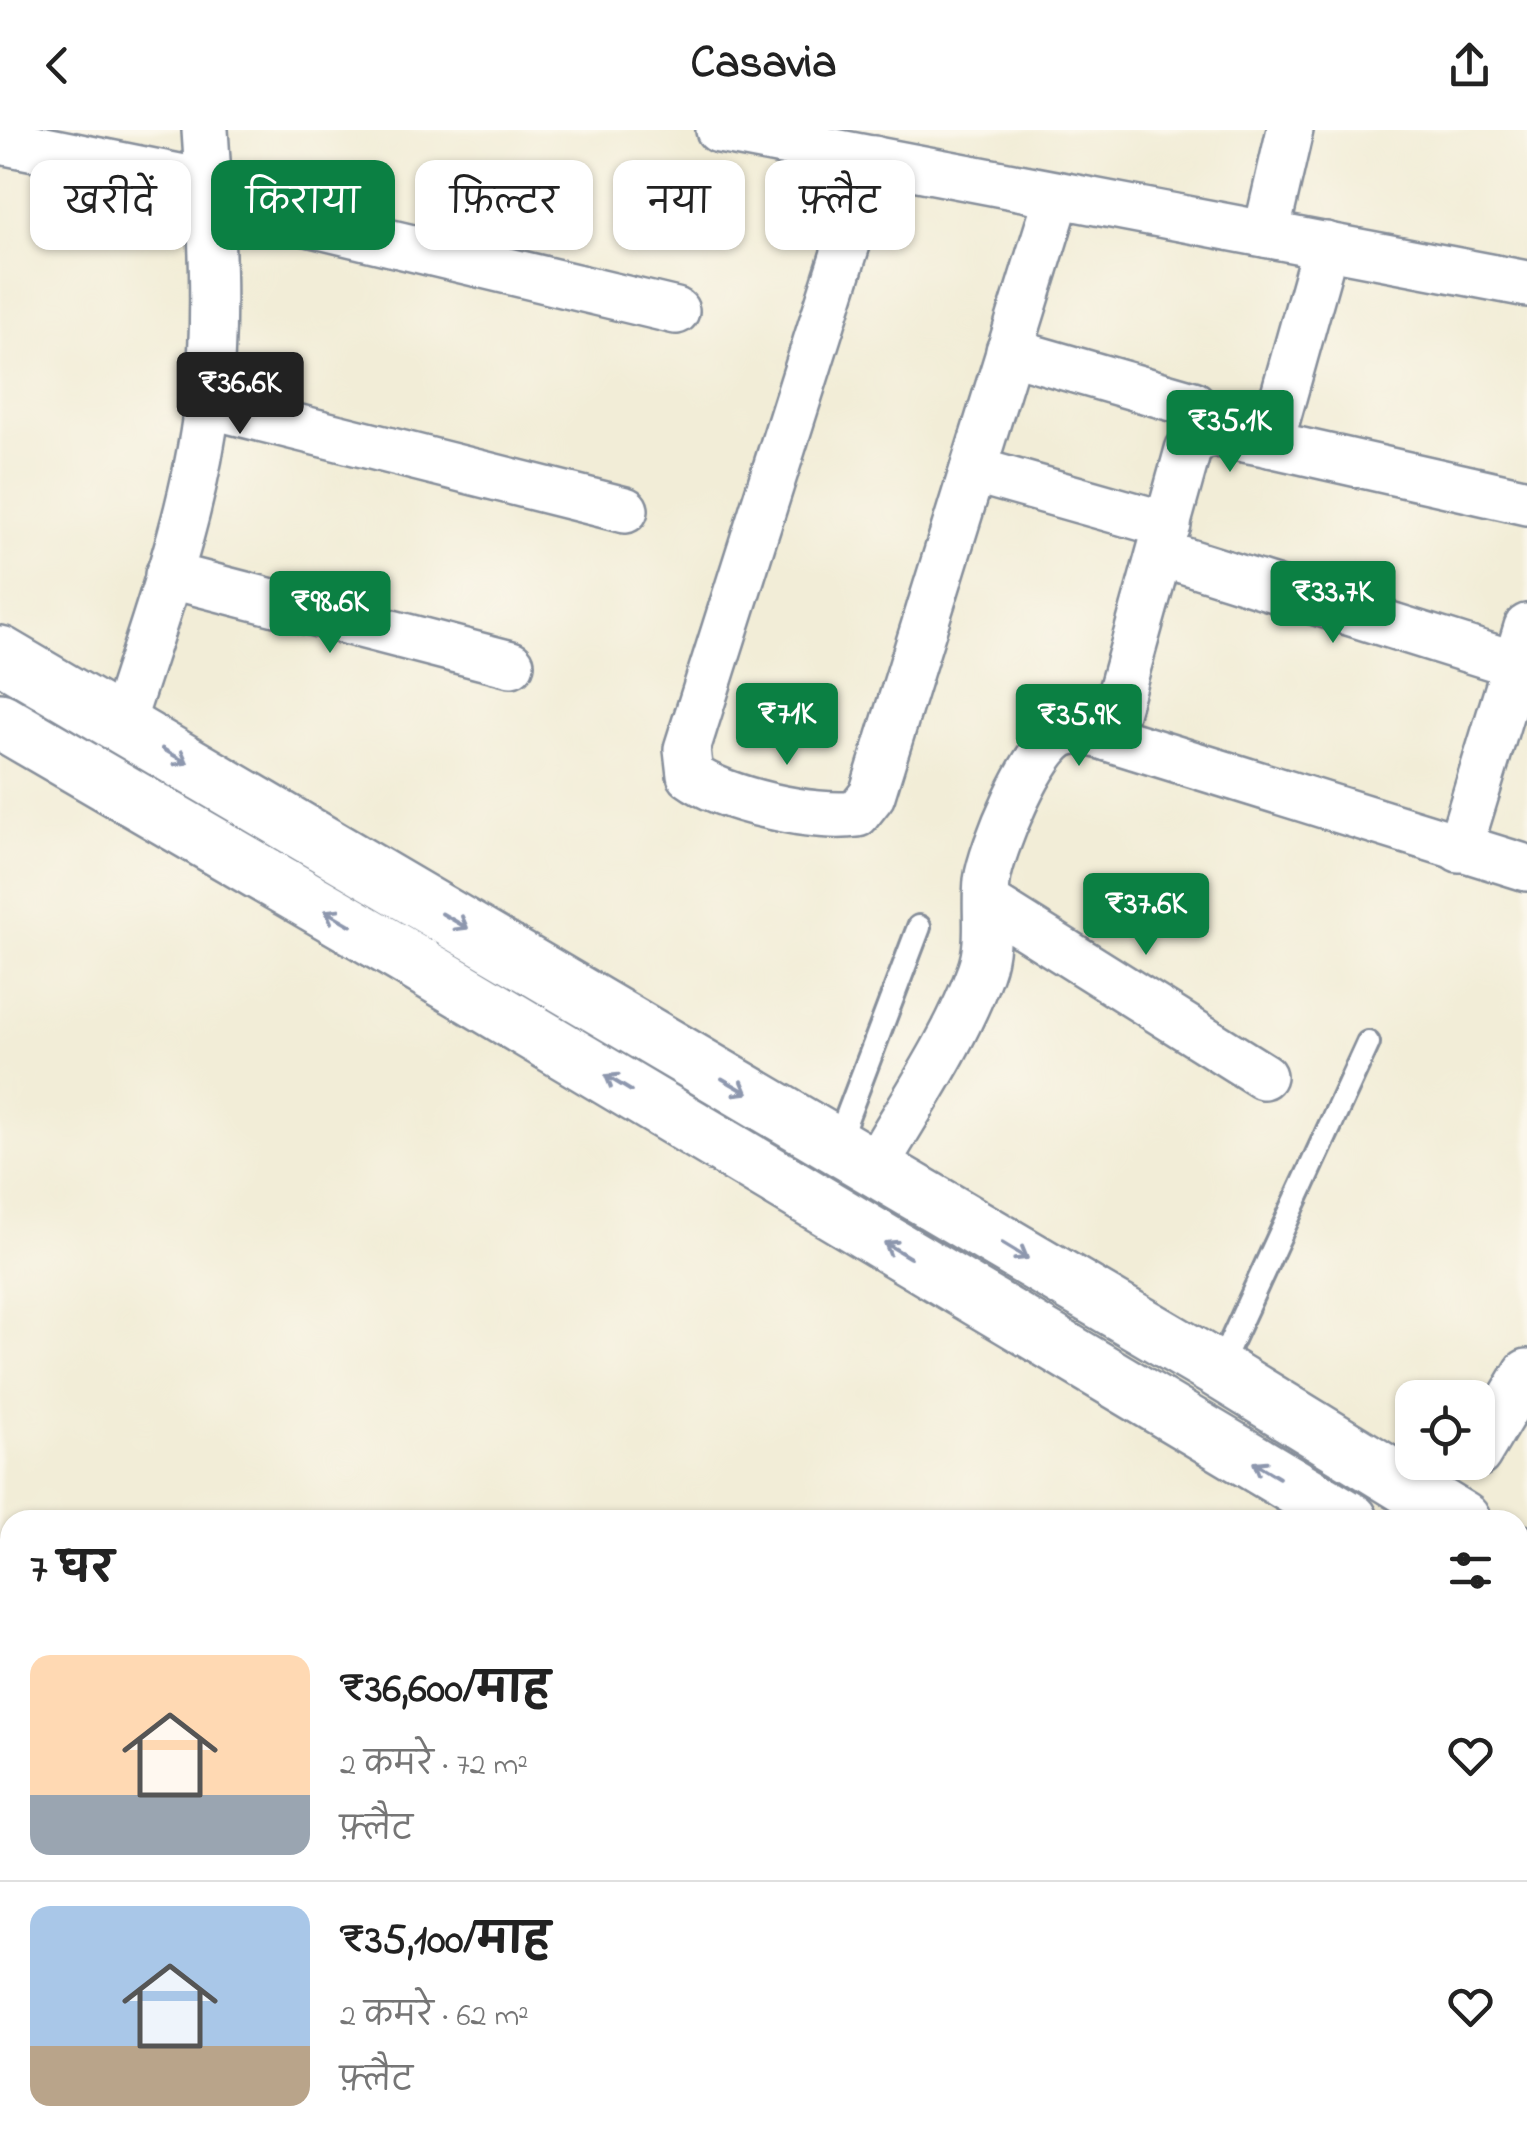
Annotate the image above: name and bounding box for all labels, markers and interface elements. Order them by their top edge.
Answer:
text: Casavia [691,32,836,98]
icon: back [30,38,85,93]
icon: share [1442,38,1497,93]
chip: खरीदें [30,160,191,250]
chip: किराया [211,160,395,250]
chip: फ़िल्टर [415,160,593,250]
chip: नया [613,160,745,250]
chip: फ़्लैट [765,160,915,250]
pin: ₹36.6K [159,352,321,437]
text: ₹36.6K [199,361,281,408]
pin: ₹35.1K [1149,390,1311,475]
text: ₹35.1K [1189,399,1271,446]
pin: ₹33.7K [1252,561,1414,646]
text: ₹33.7K [1293,570,1373,617]
pin: ₹98.6K [249,571,411,656]
text: ₹98.6K [292,580,368,627]
pin: ₹71K [728,683,846,768]
pin: ₹35.9K [998,684,1160,769]
text: ₹71K [758,692,816,739]
text: ₹35.9K [1038,693,1120,740]
one-way arrow [160,747,189,767]
pin: ₹37.6K [1065,873,1227,958]
text: ₹37.6K [1105,882,1187,929]
one-way arrow [324,907,353,927]
one-way arrow [440,911,469,931]
one-way arrow [604,1073,633,1093]
one-way arrow [720,1076,749,1096]
one-way arrow [883,1240,912,1260]
one-way arrow [1000,1241,1029,1261]
map controls [1395,1380,1495,1480]
button: locate [1395,1380,1495,1480]
one-way arrow [1252,1460,1281,1480]
text: 7 घर [30,1540,114,1601]
icon: filters [1443,1543,1498,1598]
text: ₹36,600/माह [340,1660,550,1721]
icon: home [110,1695,230,1815]
icon: heart [1443,1728,1498,1783]
text: 2 कमरे · 72 m² [340,1743,528,1790]
text: फ़्लैट [340,1808,413,1855]
text: ₹35,100/माह [340,1911,550,1972]
icon: home [110,1946,230,2066]
icon: heart [1443,1979,1498,2034]
text: 2 कमरे · 62 m² [340,1994,529,2041]
text: फ़्लैट [340,2059,413,2106]

